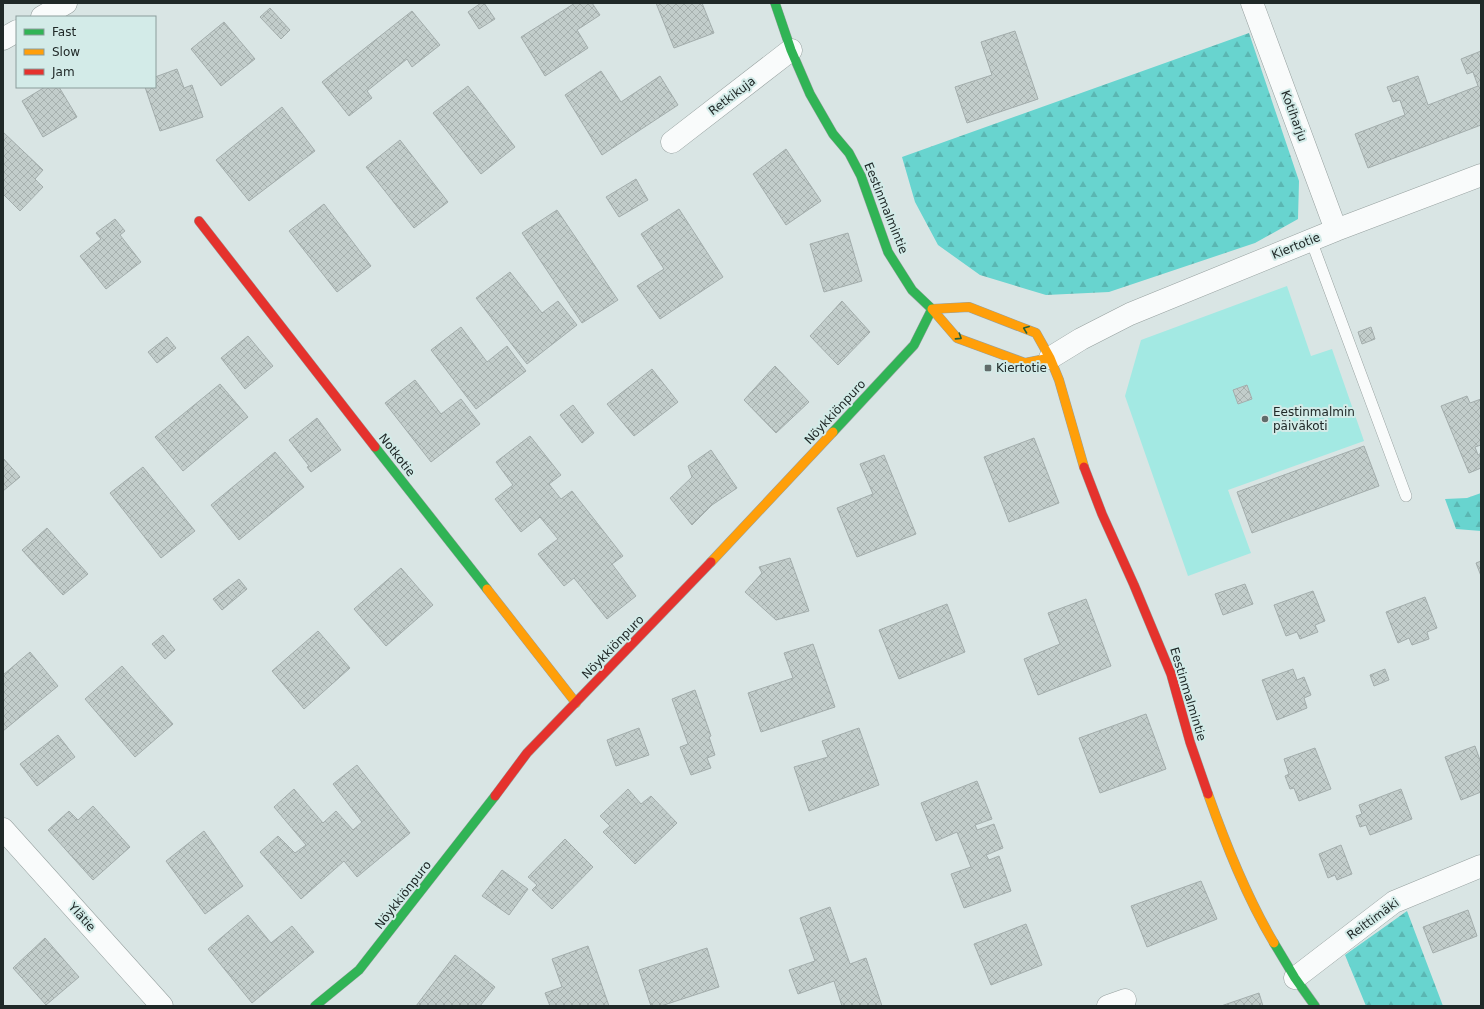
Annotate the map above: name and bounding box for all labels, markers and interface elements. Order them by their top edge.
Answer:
legend [16,16,156,88]
text: Fast [52,25,76,39]
text: Slow [52,45,80,59]
text: Jam [51,65,75,79]
street label: Retkikuja [706,74,758,118]
street label: Kotiharju [1278,88,1310,144]
street label: Eestinmalmintie [861,160,911,256]
street label: Kiertotie [1270,230,1322,262]
one-way arrow [1023,326,1030,334]
one-way arrow [954,332,961,339]
place label: Kiertotie [996,361,1047,375]
marker: Kiertotie [983,363,993,373]
street label: Nöykkiönpuro [802,377,868,447]
place label: Eestinmalmin päiväkoti [1273,405,1355,433]
marker: Eestinmalmin päiväkoti [1260,414,1270,424]
street label: Notkotie [376,431,418,479]
street label: Nöykkiönpuro [579,612,647,682]
street label: Eestinmalmintie [1167,645,1209,743]
street label: Nöykkiönpuro [372,858,434,932]
street label: Reittimäki [1344,896,1402,942]
street label: Ylätie [65,899,98,934]

